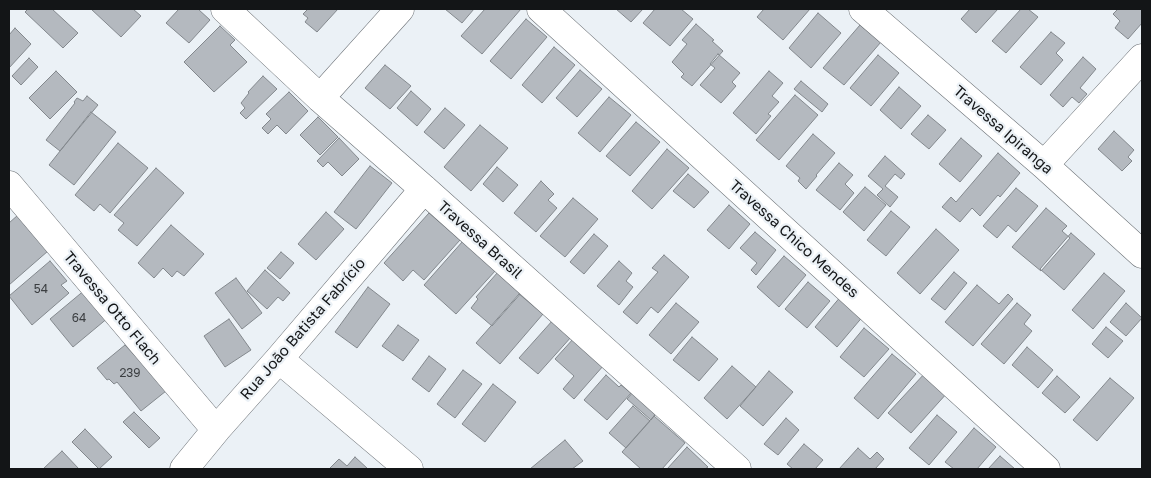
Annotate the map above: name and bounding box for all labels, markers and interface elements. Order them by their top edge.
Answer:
street label: Travessa Ipiranga [950,82,1056,178]
street label: Travessa Chico Mendes [726,176,862,302]
street label: Travessa Brasil [434,197,526,283]
street label: Travessa Otto Flach [59,248,165,368]
street label: Rua João Batista Fabrício [237,255,369,403]
house number: 54 [34,282,48,296]
house number: 64 [72,311,86,325]
house number: 239 [119,366,141,380]

